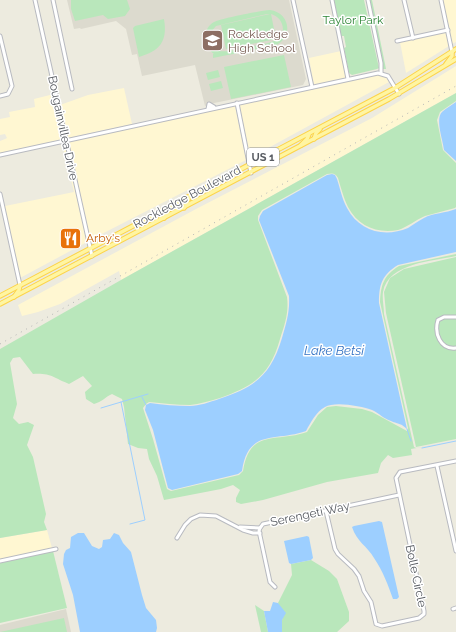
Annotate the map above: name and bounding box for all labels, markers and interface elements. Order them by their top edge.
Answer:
park label: Taylor Park [323,13,384,27]
place label: Rockledge High School [228,27,296,55]
school or university icon: Rockledge High School [200,28,226,54]
street label: Bougainvillea Drive [45,74,81,182]
road number: US 1 [247,148,279,166]
street label: Rockledge Boulevard [131,163,243,231]
restaurant icon: Arby's [58,225,84,251]
place label: Arby's [86,231,120,245]
water label: Lake Betsi [304,343,365,358]
street label: Serengeti Way [269,499,351,529]
street label: Bolle Circle [403,543,429,609]

